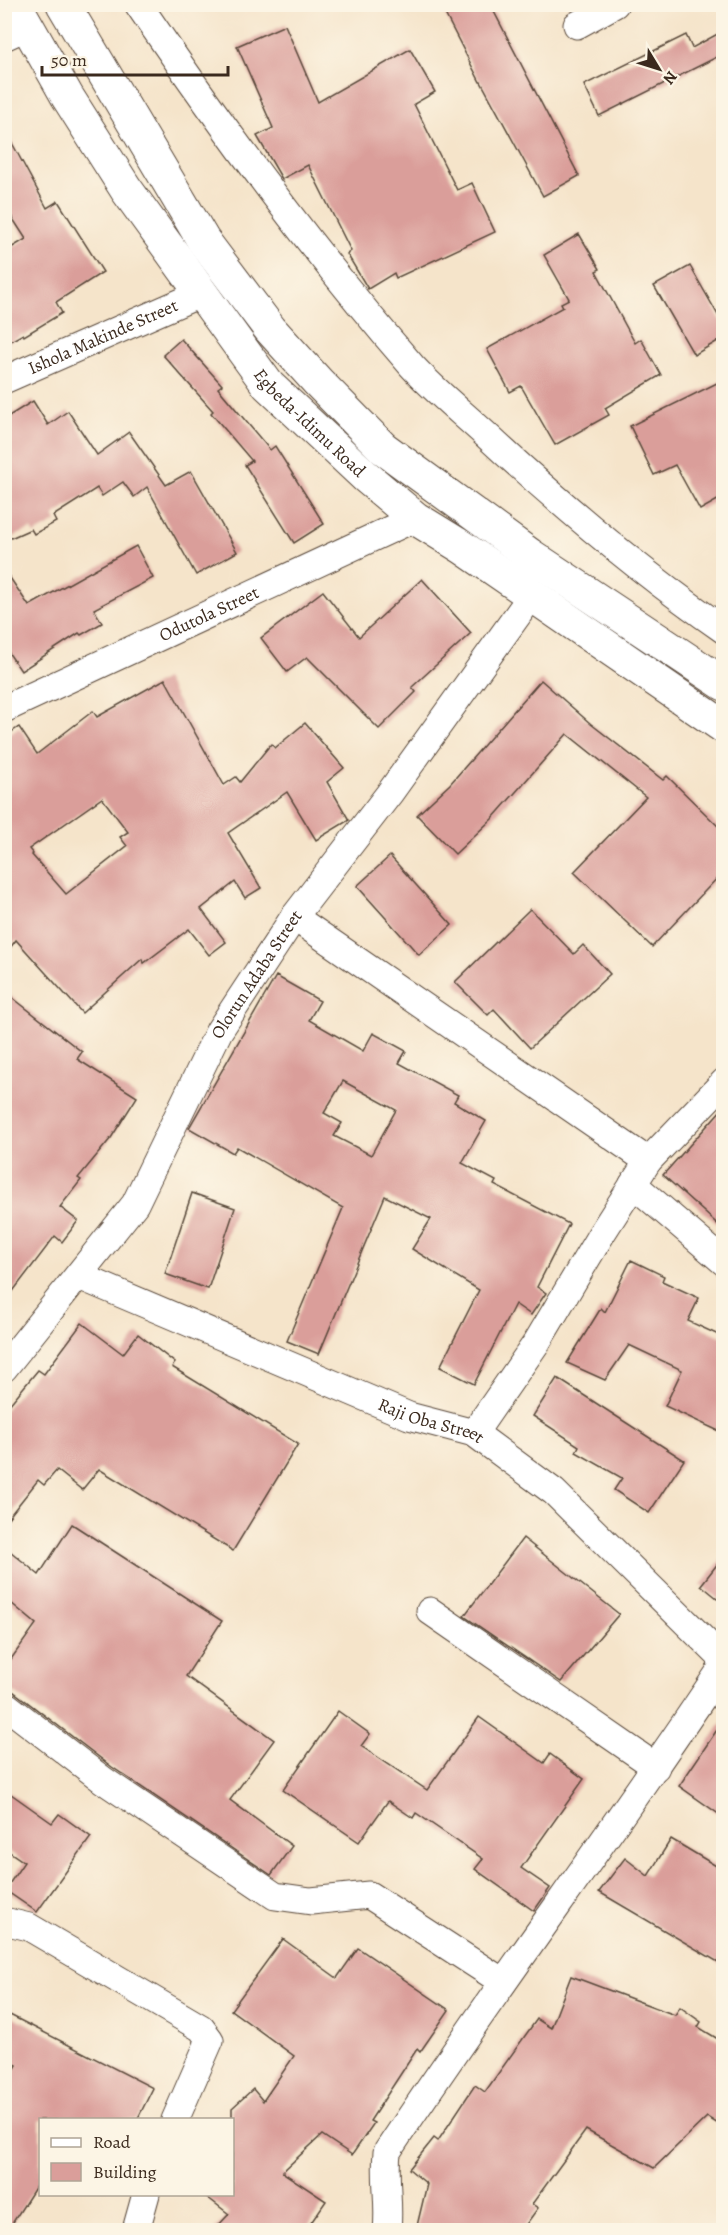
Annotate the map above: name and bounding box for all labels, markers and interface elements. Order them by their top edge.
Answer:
scale bar [42,39,228,77]
north arrow [629,39,689,99]
text: 50 m [51,48,87,72]
text: N [658,66,682,89]
street label: Ishola Makinde Street [24,293,182,380]
street label: Egbeda-Idimu Road [248,364,371,483]
street label: Odutola Street [155,580,263,647]
street label: Olorun Adaba Street [205,905,307,1043]
street label: Raji Oba Street [374,1392,490,1449]
legend [39,2118,234,2196]
text: Road [93,2130,131,2154]
text: Building [93,2160,157,2184]

